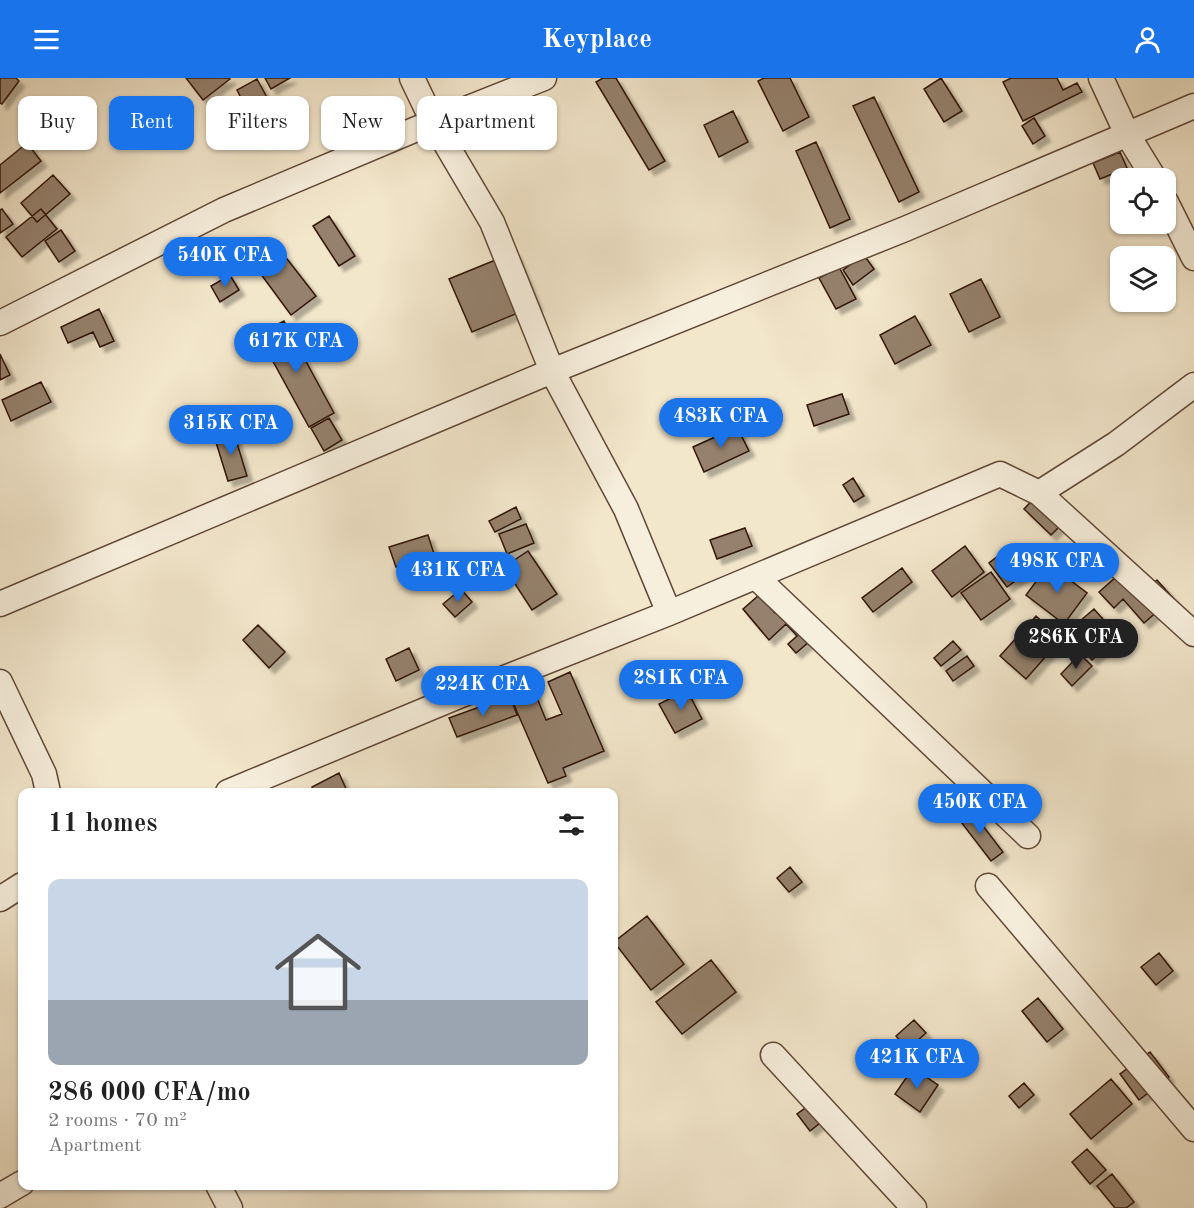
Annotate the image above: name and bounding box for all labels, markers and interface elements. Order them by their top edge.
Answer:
icon: menu [30,23,63,56]
icon: person [1131,23,1164,56]
text: Keyplace [542,26,652,53]
chip: Buy [18,96,97,150]
chip: Rent [109,96,194,150]
chip: Filters [206,96,309,150]
chip: New [321,96,405,150]
chip: Apartment [417,96,557,150]
map controls [1110,168,1176,312]
button: locate [1110,168,1176,234]
pin: 540K CFA [163,237,287,288]
text: 540K CFA [177,246,273,266]
button: layers [1110,246,1176,312]
pin: 617K CFA [234,323,358,374]
text: 617K CFA [248,332,344,352]
pin: 483K CFA [659,398,783,449]
pin: 315K CFA [169,405,293,456]
text: 483K CFA [673,407,769,427]
text: 315K CFA [183,414,279,434]
pin: 498K CFA [995,543,1119,594]
pin: 431K CFA [396,552,520,603]
text: 498K CFA [1009,552,1105,572]
text: 431K CFA [410,561,506,581]
pin: 286K CFA [1014,619,1138,670]
text: 286K CFA [1028,628,1124,648]
pin: 281K CFA [619,660,743,711]
pin: 224K CFA [421,666,545,717]
text: 281K CFA [633,669,729,689]
text: 224K CFA [435,675,531,695]
pin: 450K CFA [918,784,1042,835]
text: 450K CFA [932,793,1028,813]
icon: filters [555,808,588,841]
text: 11 homes [48,811,157,837]
icon: home [264,918,372,1026]
pin: 421K CFA [855,1039,979,1090]
text: 421K CFA [869,1048,965,1068]
text: 286 000 CFA/mo [48,1080,251,1106]
text: 2 rooms · 70 m² [48,1111,187,1131]
text: Apartment [48,1136,142,1156]

